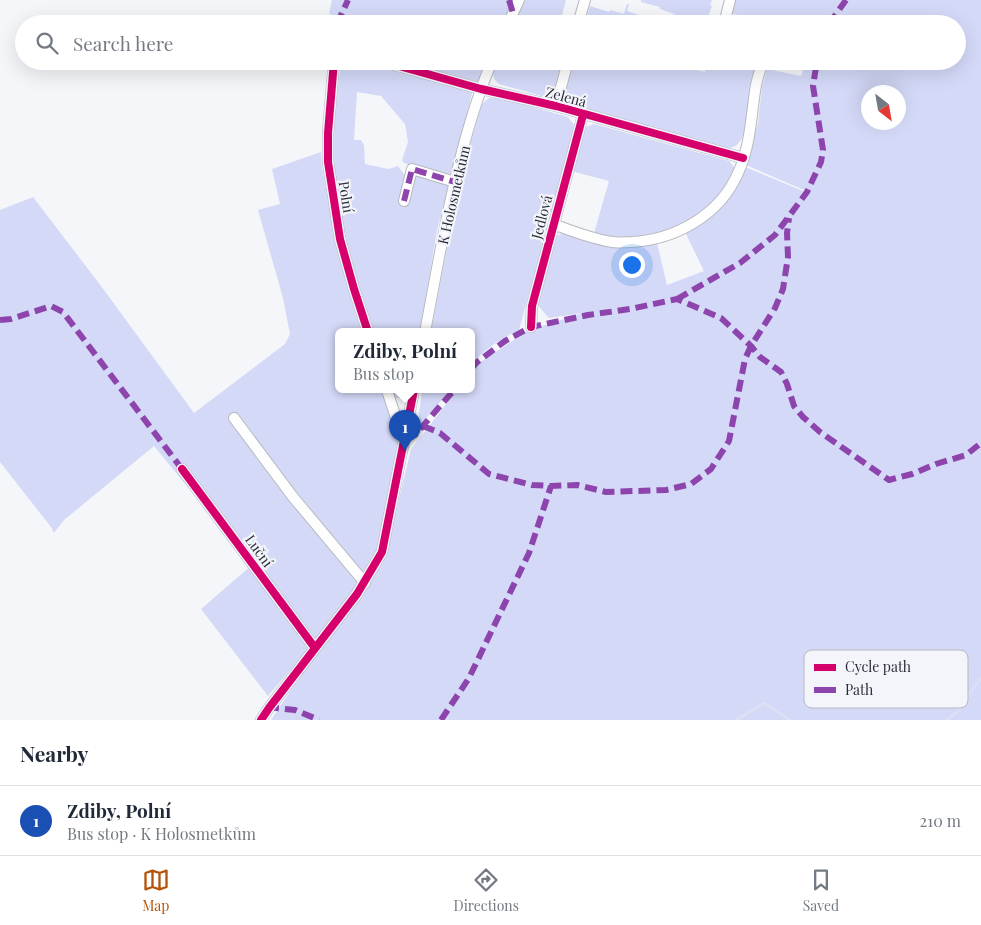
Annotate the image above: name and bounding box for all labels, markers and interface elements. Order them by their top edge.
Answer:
search box [15,15,966,70]
icon: search [33,29,61,57]
text: Search here [73,30,173,56]
street label: Zelená [544,82,589,111]
north arrow [861,85,906,130]
street label: K Holosmetkům [433,143,474,246]
street label: Polní [335,180,358,214]
street label: Jedlová [526,193,556,242]
your location [619,252,645,278]
popup [335,328,475,393]
text: Zdiby, Polní [353,337,457,363]
text: Bus stop [353,363,414,384]
pin: 1 [389,410,421,451]
street label: Luční [241,531,278,571]
legend [804,650,968,708]
text: Cycle path [845,657,912,676]
text: Path [845,680,874,699]
text: Nearby [20,739,89,767]
text: Zdiby, Polní [67,797,171,823]
text: 1 [33,810,39,831]
text: 210 m [920,810,961,831]
text: Bus stop · K Holosmetkům [67,823,256,844]
tab: Map [142,866,170,915]
tab: Directions [454,866,519,915]
tab: Saved [803,866,839,915]

